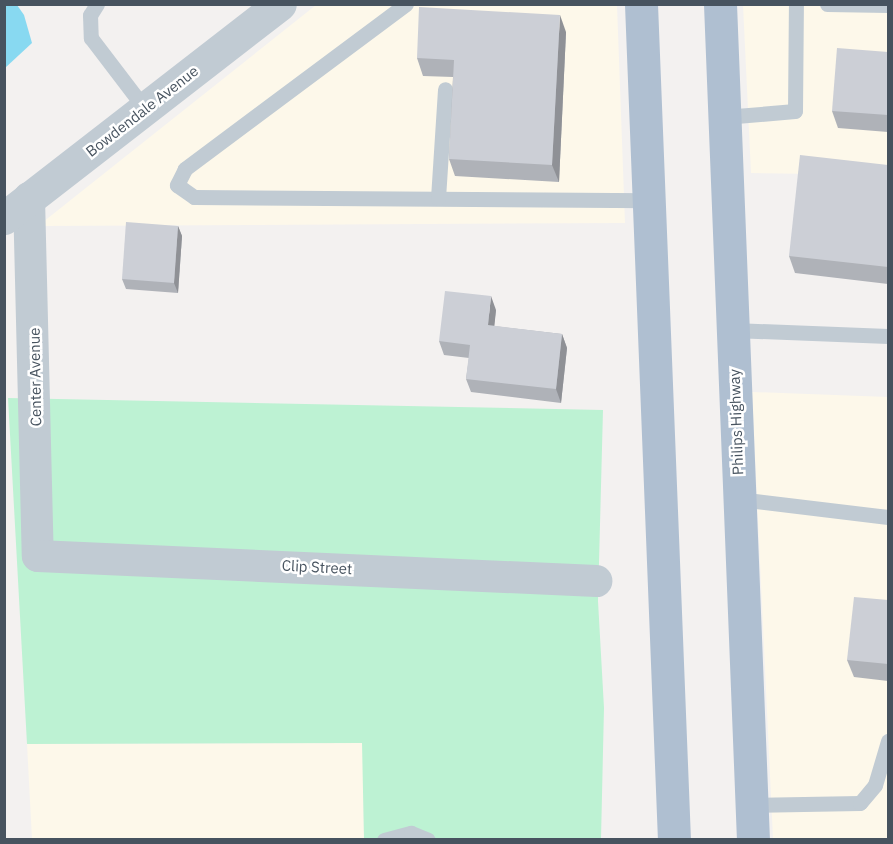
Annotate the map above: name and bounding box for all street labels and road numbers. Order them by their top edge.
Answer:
street label: Bowdendale Avenue [82,62,202,160]
street label: Center Avenue [25,328,45,426]
street label: Philips Highway [725,369,747,475]
street label: Clip Street [281,556,353,578]

